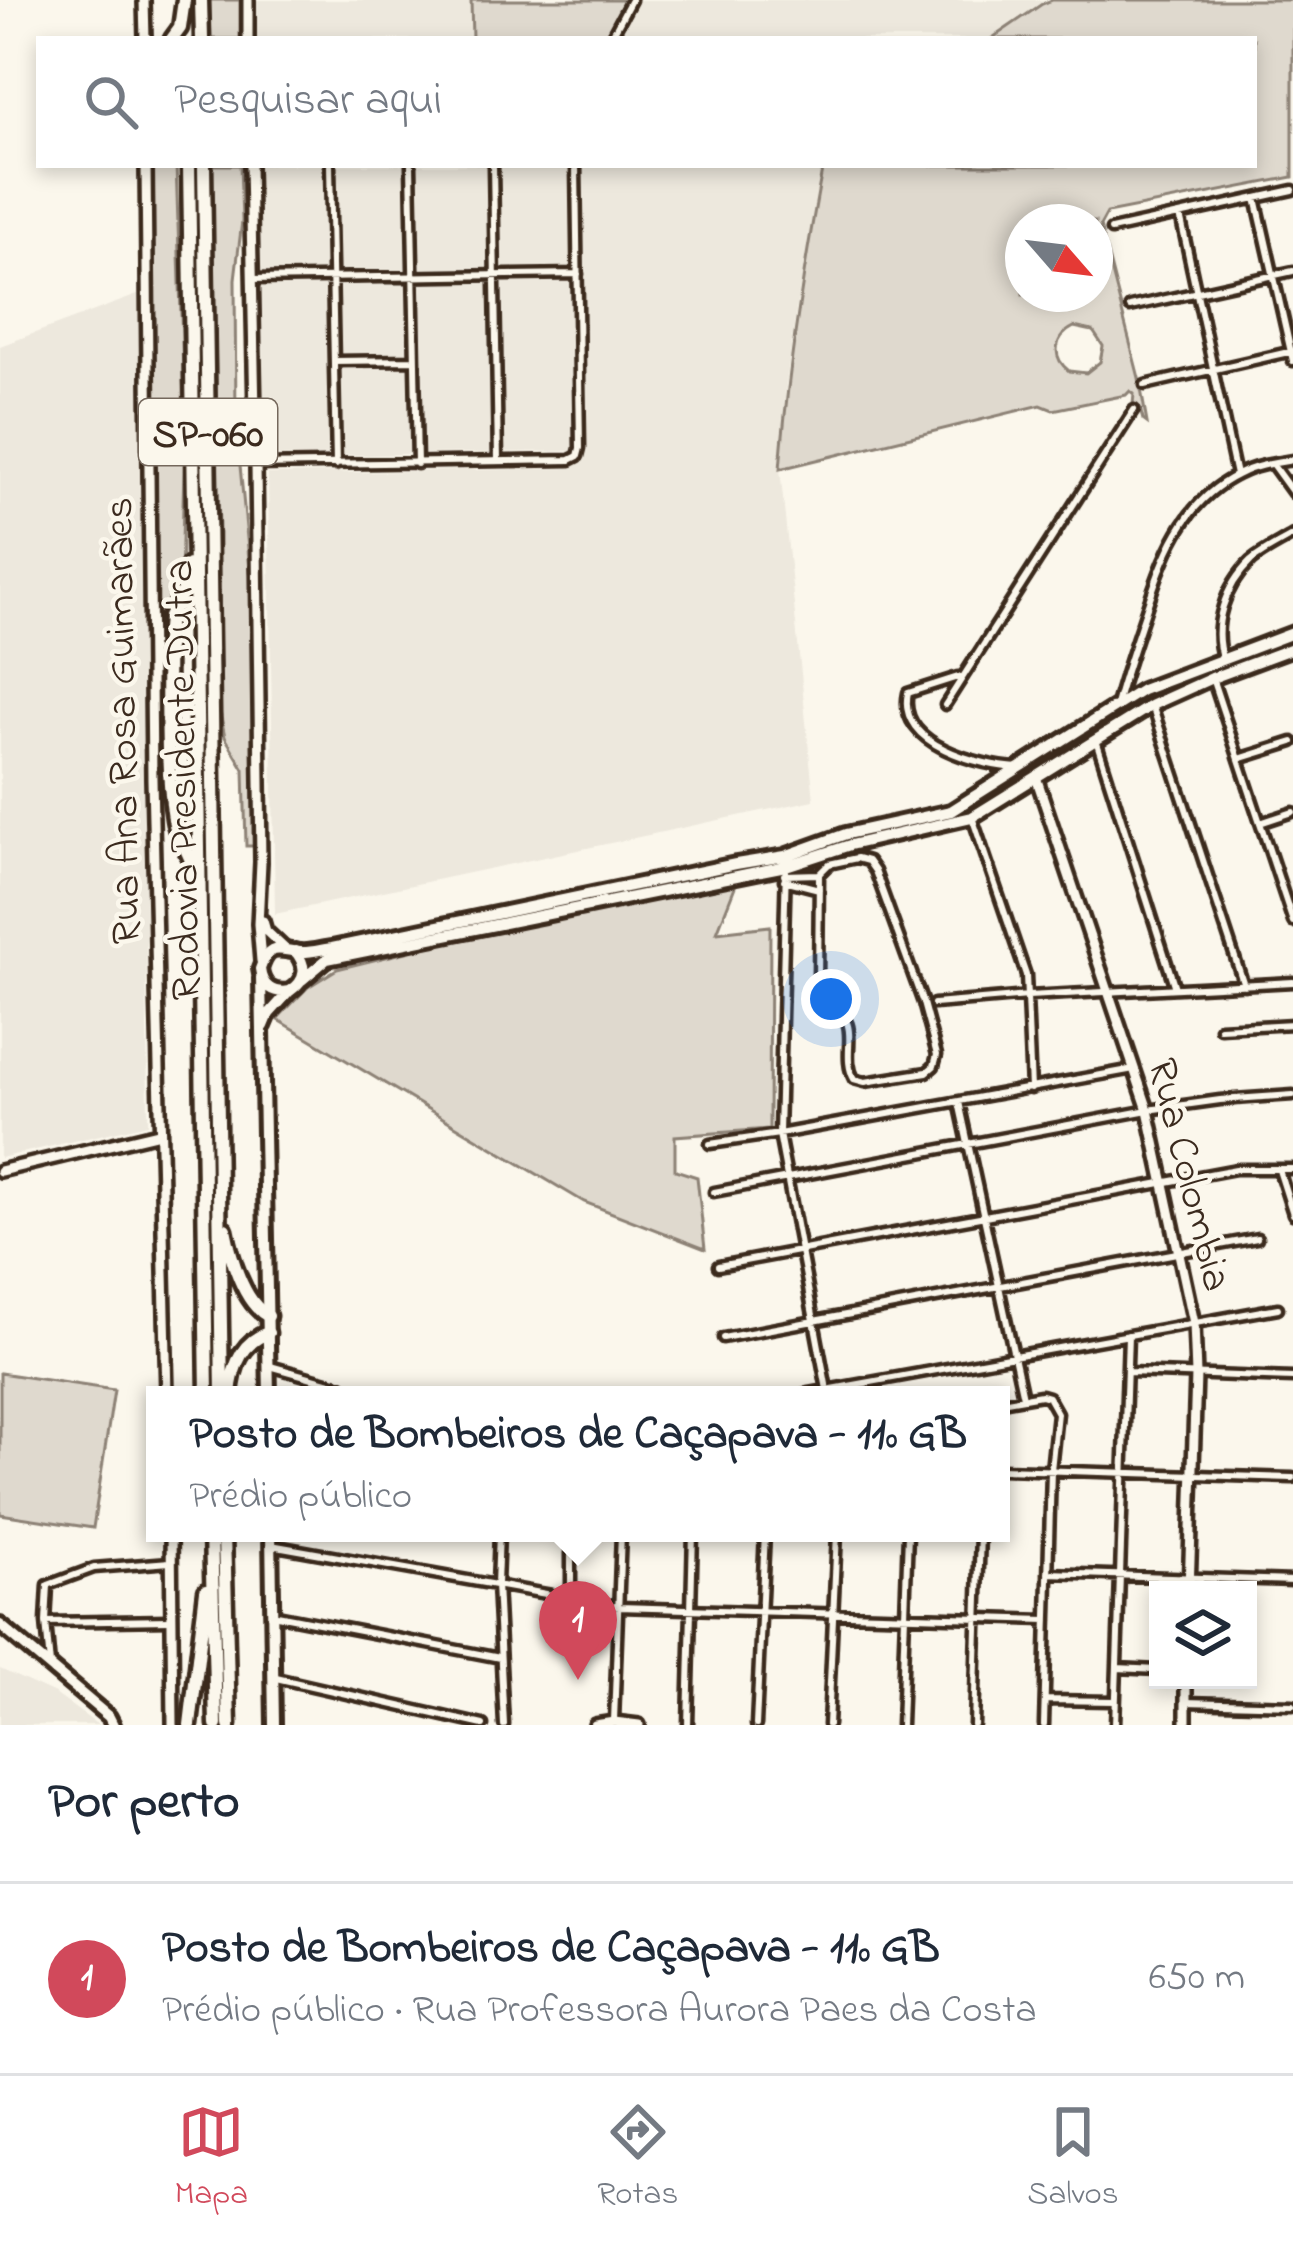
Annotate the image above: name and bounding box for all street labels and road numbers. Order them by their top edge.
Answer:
road number: SP-060 [139,399,277,465]
street label: Rua Ana Rosa Guimarães [90,497,159,945]
street label: Rodovia Presidente Dutra [150,559,219,1001]
street label: Rua Colombia [1129,1052,1246,1298]

